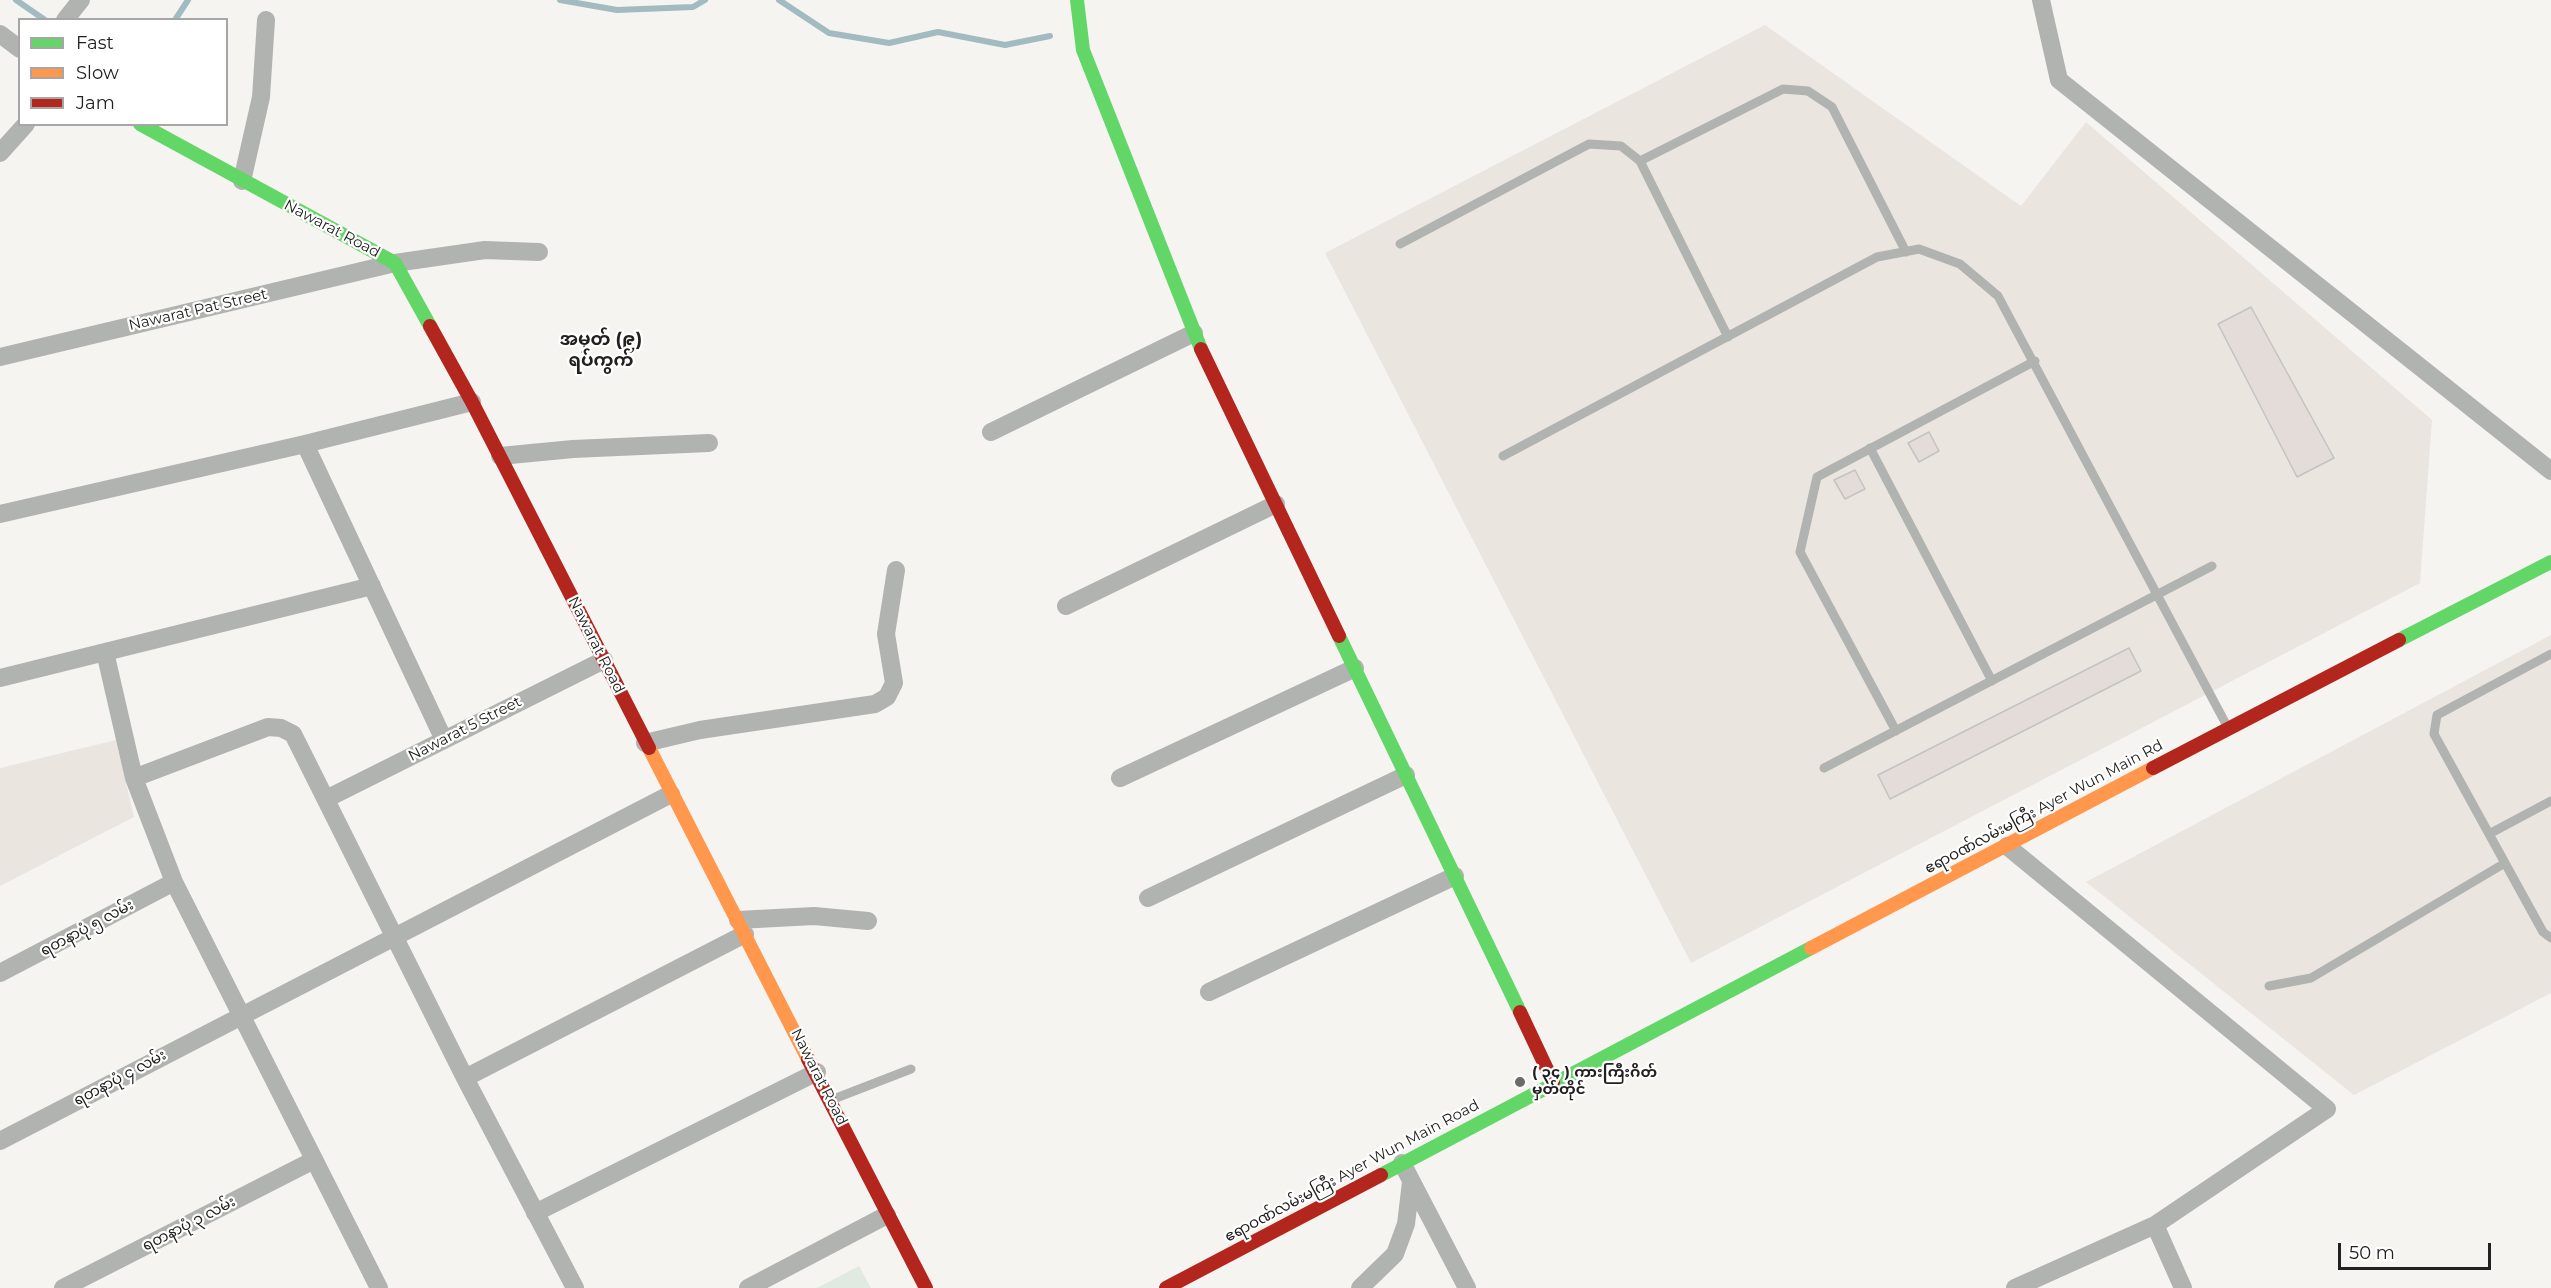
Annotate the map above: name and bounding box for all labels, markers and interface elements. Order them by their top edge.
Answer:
legend [18,18,228,126]
text: Fast [76,32,114,54]
text: Slow [76,62,119,84]
text: Jam [76,92,115,114]
street label: Nawarat Road [281,196,383,262]
street label: Nawarat Pat Street [127,285,269,335]
district label: အမှတ် (၉) ရပ်ကွက် [560,329,642,372]
street label: Nawarat Road [564,594,628,696]
street label: Nawarat 5 Street [405,693,525,765]
street label: ဧရာဝဏ်လမ်းမကြီး Ayer Wun Main Rd [1922,736,2166,878]
street label: ရတနာပုံ ၅ လမ်း [37,896,137,960]
street label: Nawarat Road [787,1026,851,1128]
street label: ရတနာပုံ ၄ လမ်း [71,1046,169,1110]
place label: ( ၃၄ ) ကားကြီးဂိတ် မှတ်တိုင် [1532,1064,1657,1099]
marker: ( ၃၄ ) ကားကြီးဂိတ် မှတ်တိုင် [1513,1075,1527,1089]
street label: ဧရာဝဏ်လမ်းမကြီး Ayer Wun Main Road [1222,1096,1482,1246]
street label: ရတနာပုံ ၃ လမ်း [139,1193,239,1255]
scale bar [2341,1231,2494,1269]
text: 50 m [2349,1242,2395,1264]

